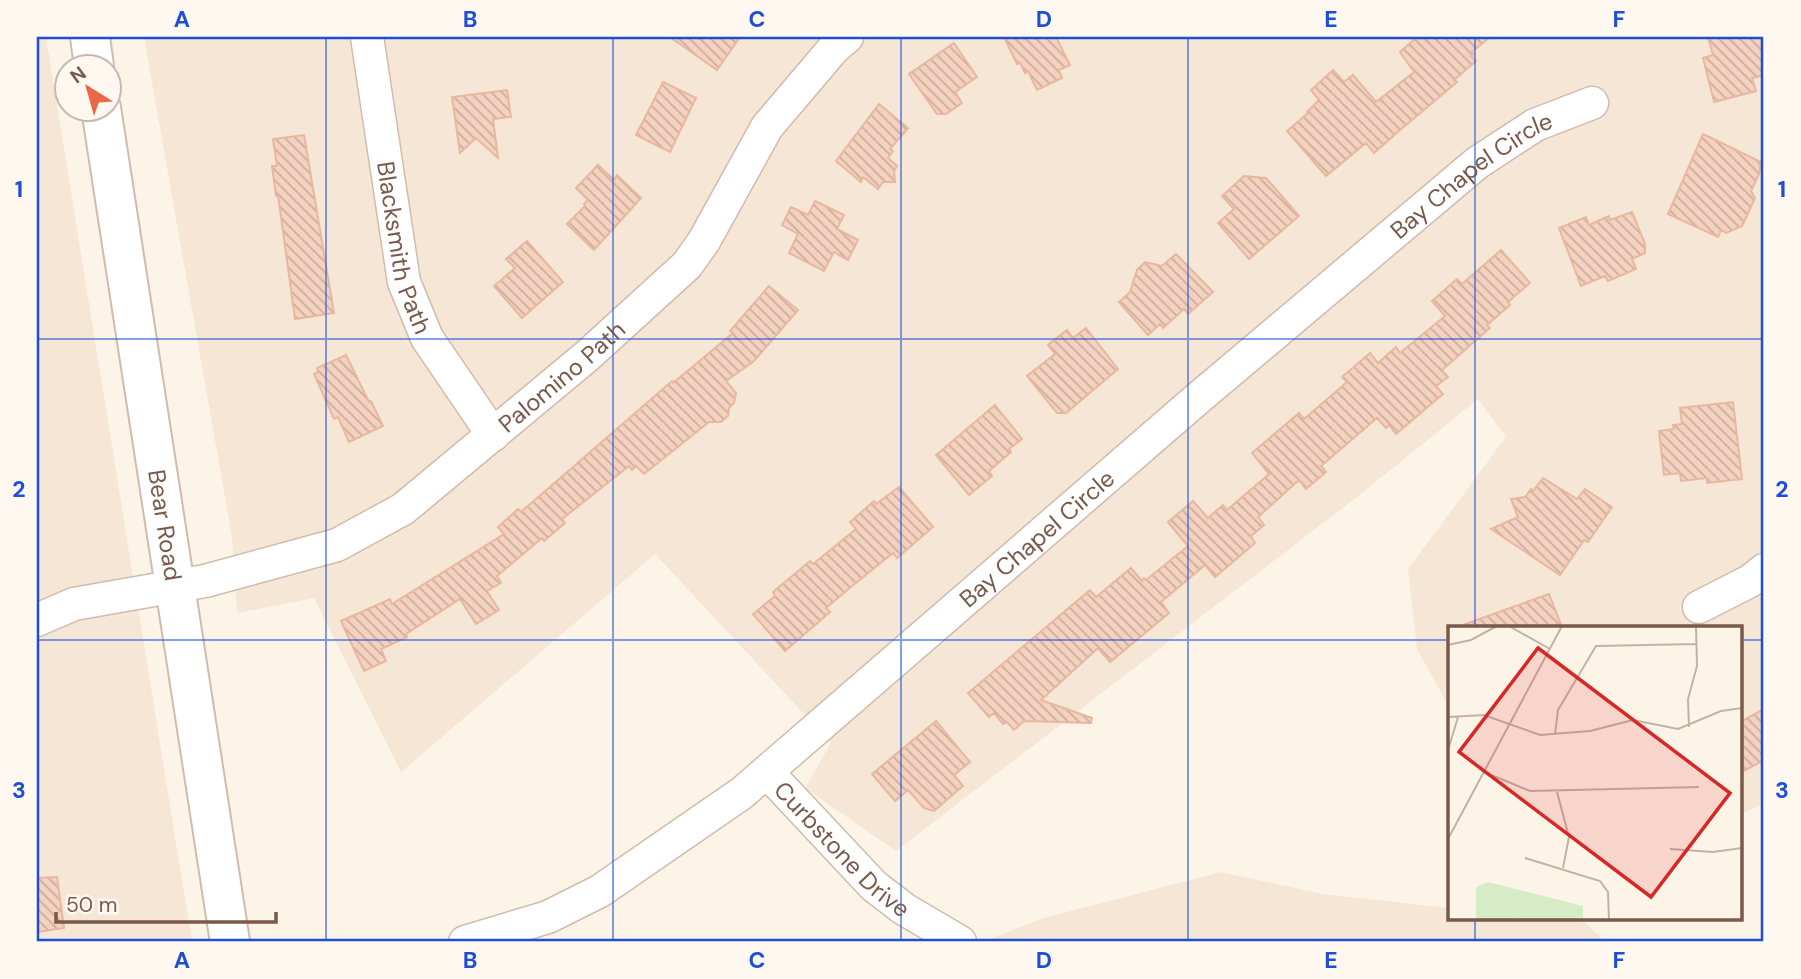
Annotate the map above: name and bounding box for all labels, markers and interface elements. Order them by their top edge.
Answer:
text: A [174,4,190,34]
text: B [463,4,477,34]
text: C [749,4,765,34]
text: D [1036,4,1052,34]
text: E [1324,4,1338,34]
text: F [1613,4,1626,34]
north arrow [52,52,122,122]
text: N [65,61,91,89]
street label: Bay Chapel Circle [1384,104,1556,245]
street label: Blacksmith Path [370,159,439,338]
text: 1 [15,174,23,204]
text: 1 [1778,174,1786,204]
street label: Palomino Path [492,314,631,439]
street label: Bay Chapel Circle [953,462,1121,614]
street label: Bear Road [142,467,189,583]
text: 2 [12,474,26,504]
text: 2 [1775,474,1789,504]
inset map [1448,626,1742,920]
street label: Curbstone Drive [768,774,917,924]
text: 3 [12,775,26,805]
text: 3 [1775,775,1789,805]
scale bar [56,881,276,925]
text: 50 m [66,891,117,919]
text: A [174,945,190,975]
text: B [463,945,477,975]
text: C [749,945,765,975]
text: D [1036,945,1052,975]
text: E [1324,945,1338,975]
text: F [1613,945,1626,975]

